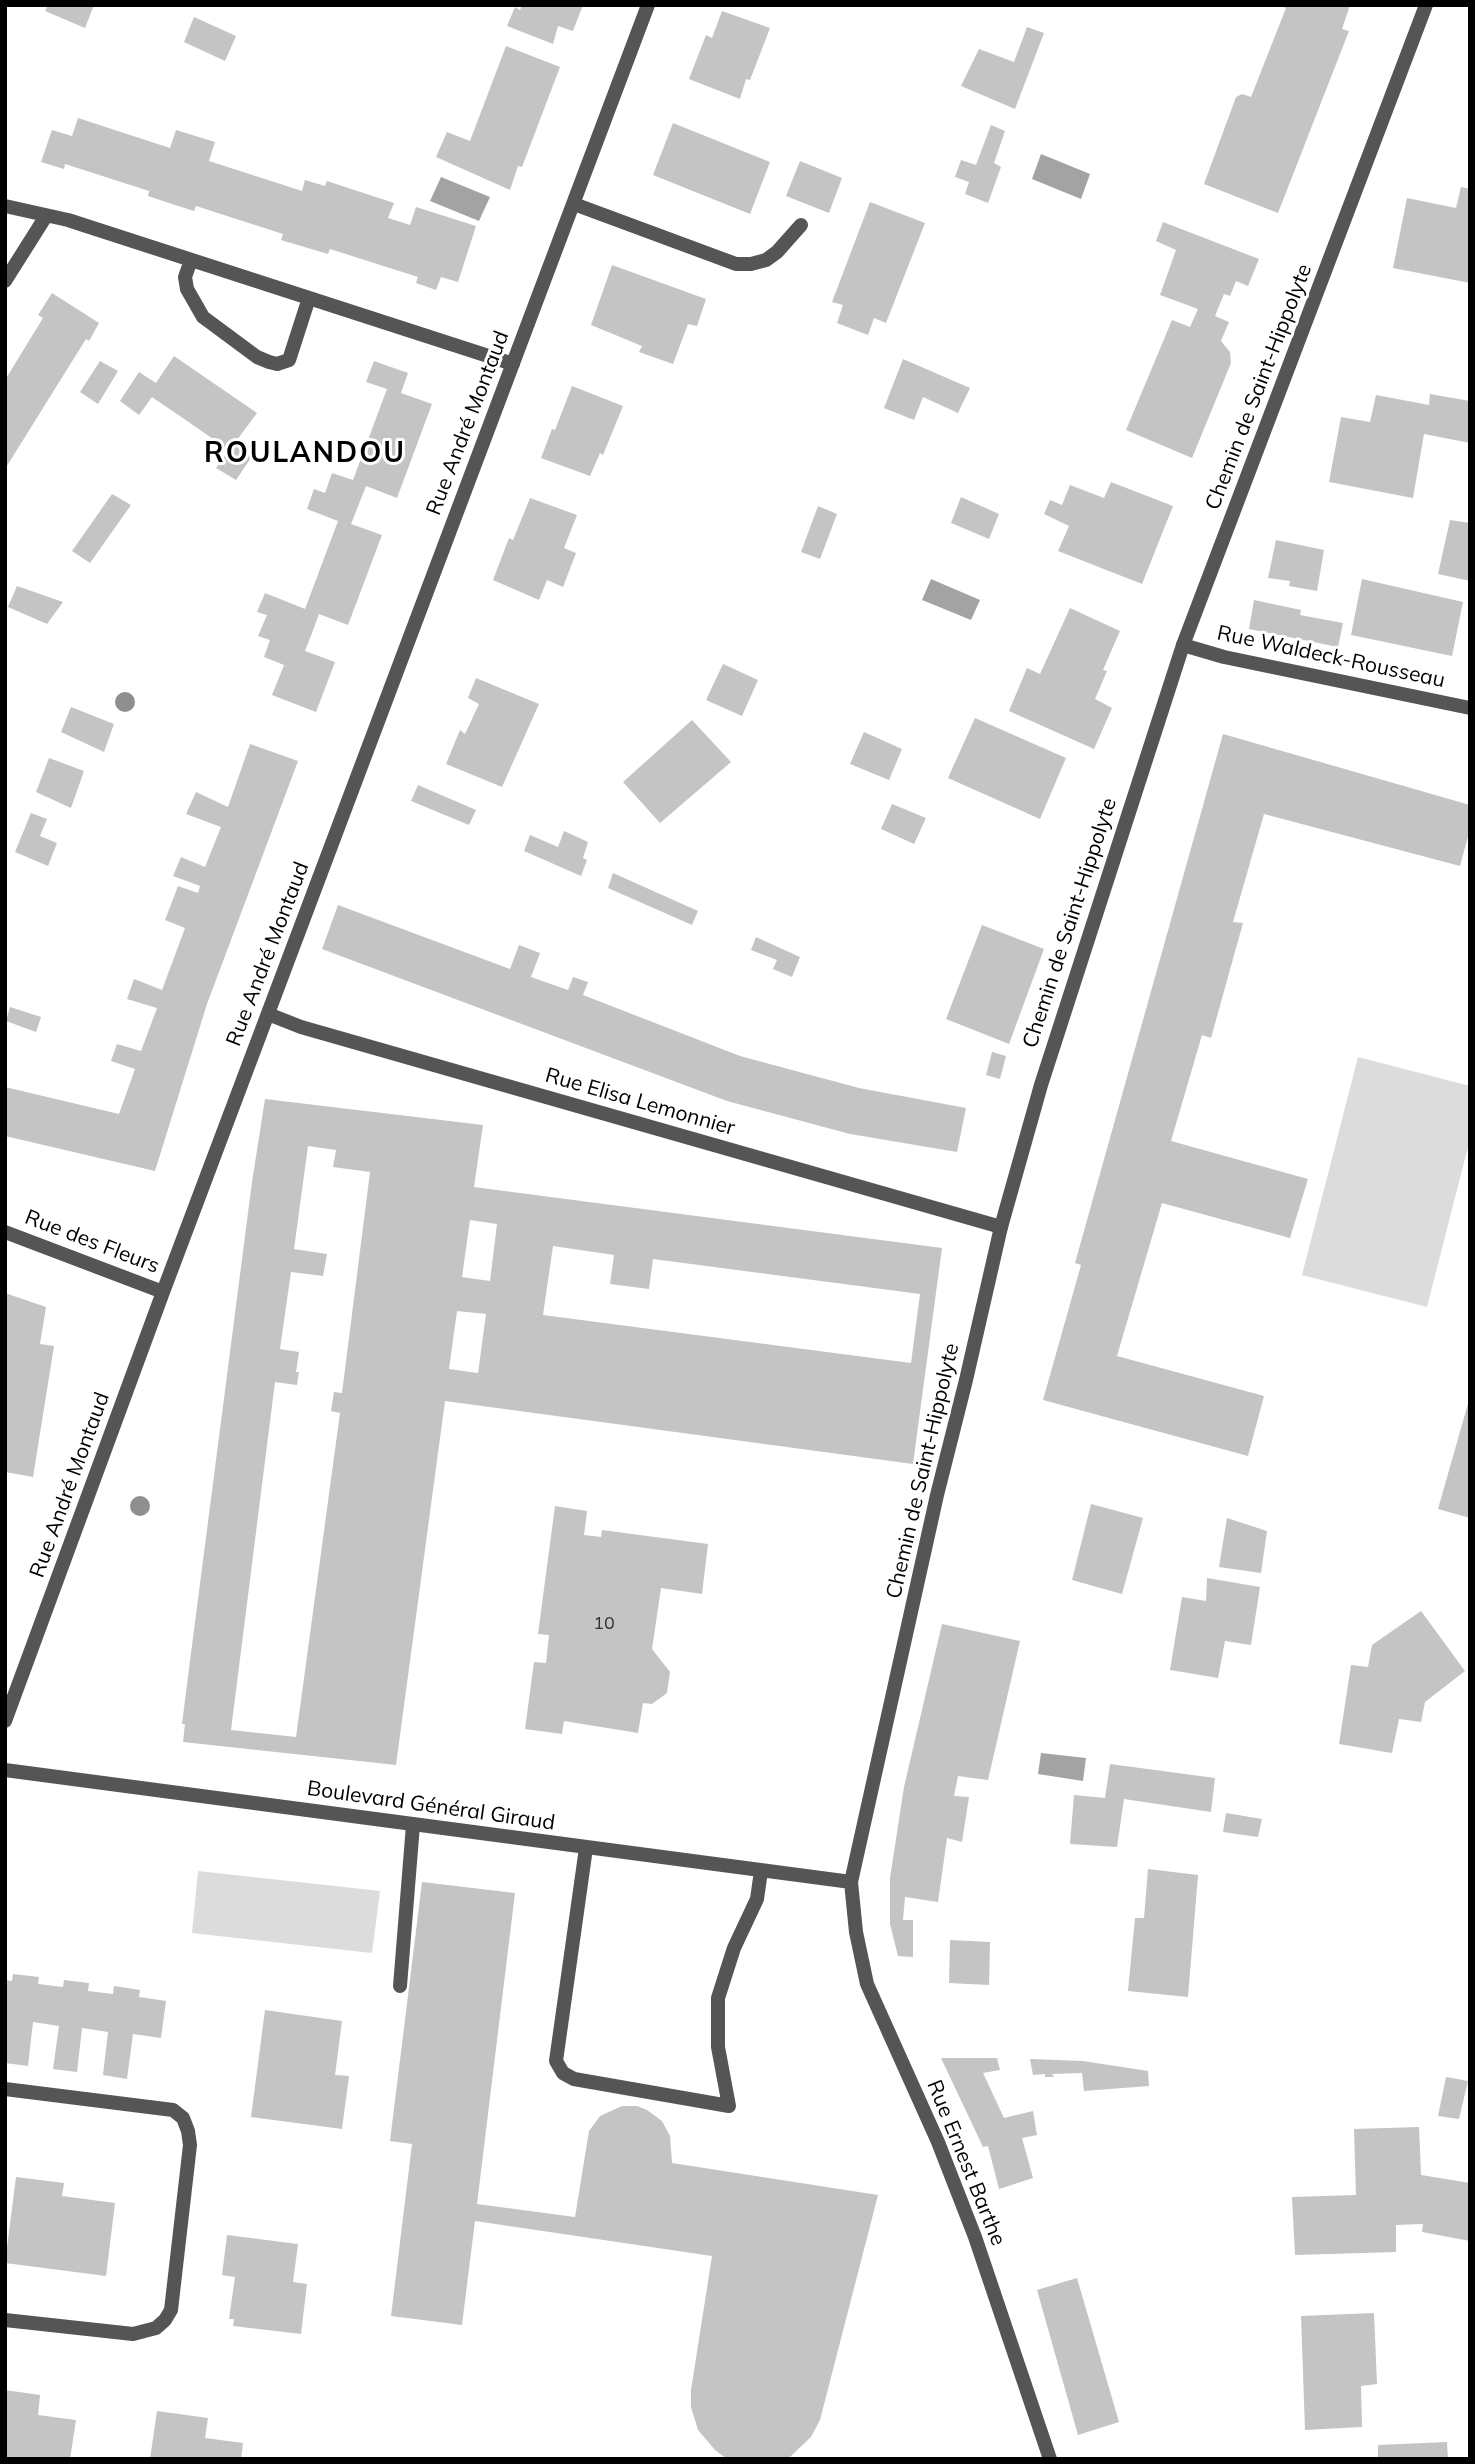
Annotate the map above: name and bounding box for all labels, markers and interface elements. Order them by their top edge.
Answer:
street label: Chemin de Saint-Hippolyte [1200,261,1318,513]
street label: Rue André Montaud [421,327,515,519]
district label: ROULANDOU [205,437,405,471]
street label: Rue Waldeck-Rousseau [1215,621,1447,693]
street label: Chemin de Saint-Hippolyte [1018,795,1122,1051]
street label: Rue André Montaud [221,858,315,1050]
street label: Rue Elisa Lemonnier [542,1063,738,1141]
street label: Rue des Fleurs [21,1205,163,1279]
street label: Chemin de Saint-Hippolyte [881,1341,965,1601]
street label: Rue André Montaud [25,1389,115,1581]
house number: 10 [593,1613,615,1635]
street label: Boulevard Général Giraud [305,1776,557,1836]
street label: Rue Ernest Barthe [921,2076,1011,2250]

